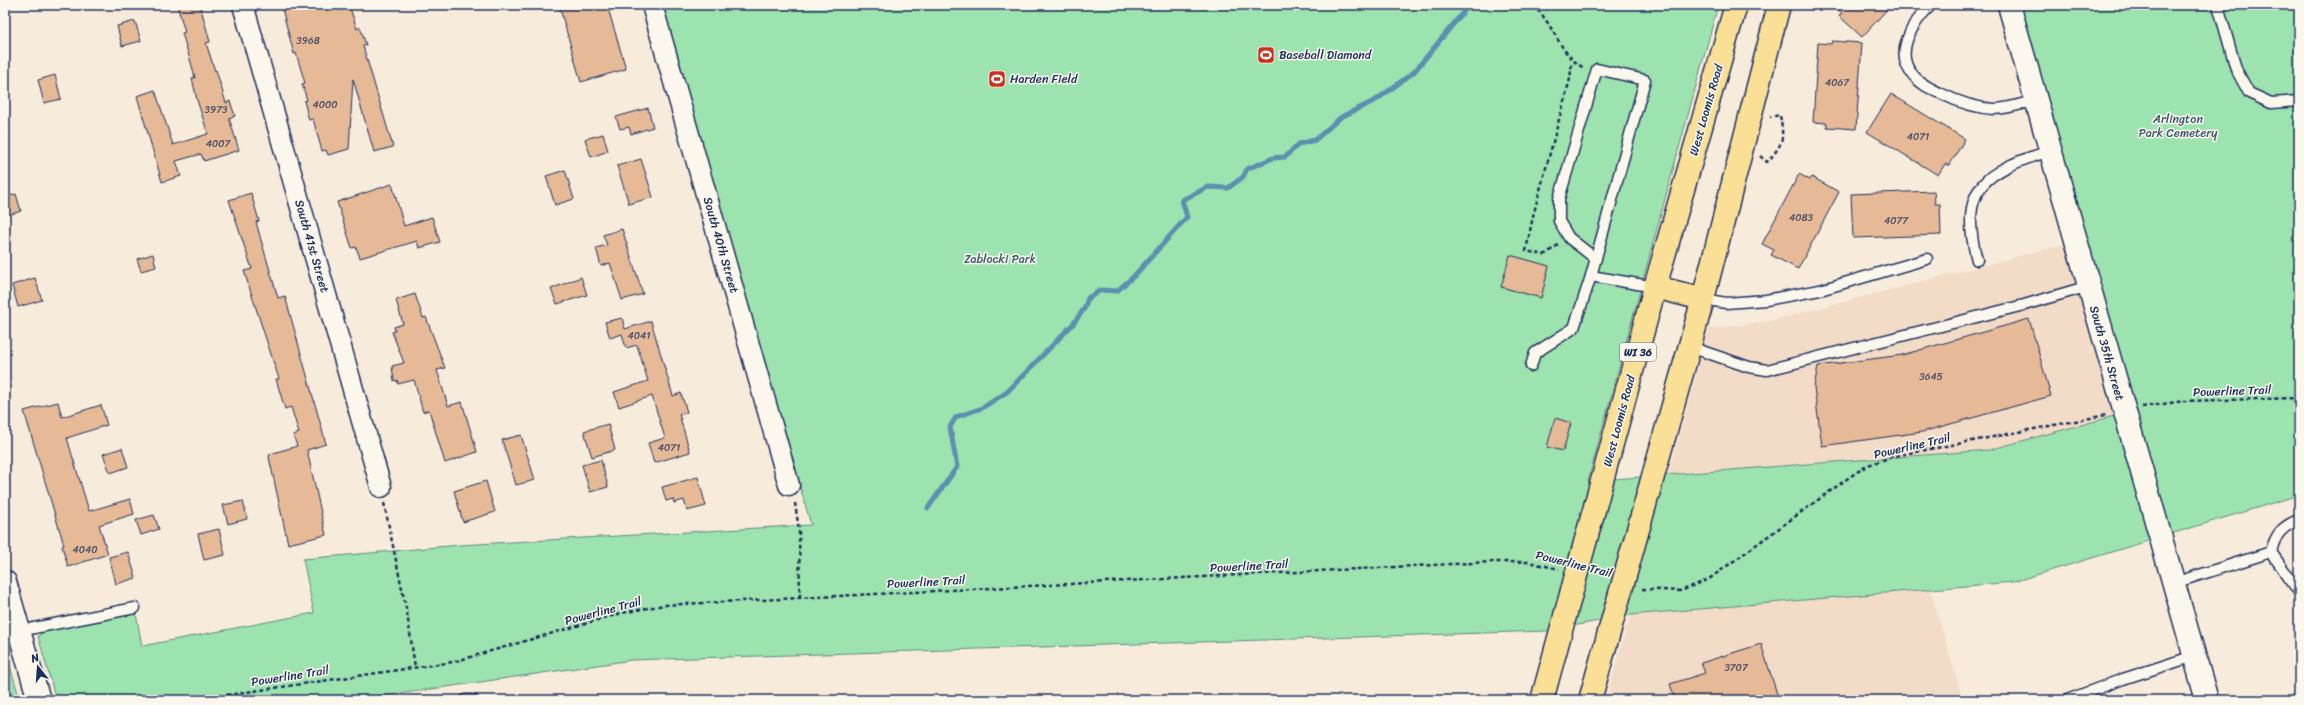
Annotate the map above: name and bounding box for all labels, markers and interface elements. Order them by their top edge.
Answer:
house number: 3968 [296,32,320,50]
place label: Baseball Diamond [1279,44,1373,66]
sports icon: Baseball Diamond [1256,45,1276,65]
street label: West Loomis Road [1683,61,1730,158]
place label: Harden Field [1010,68,1078,90]
sports icon: Harden Field [987,69,1007,89]
house number: 4067 [1825,74,1850,92]
house number: 4000 [312,96,338,114]
house number: 3973 [205,101,228,119]
park label: Arlington Park Cemetery [2139,108,2218,144]
house number: 4071 [1907,128,1929,146]
house number: 4007 [206,135,232,153]
street label: South 40th Street [697,194,745,296]
street label: South 41st Street [288,197,336,295]
house number: 4083 [1789,209,1814,227]
house number: 4077 [1884,212,1909,230]
park label: Zablocki Park [964,248,1036,270]
street label: South 35th Street [2083,303,2131,403]
house number: 4041 [627,327,651,345]
road number: WI 36 [1620,343,1656,361]
house number: 3645 [1919,368,1943,386]
street label: West Loomis Road [1596,372,1642,469]
street label: Powerline Trail [2192,379,2272,403]
street label: Powerline Trail [1871,426,1953,466]
house number: 4071 [658,439,680,457]
house number: 4040 [72,541,98,559]
street label: Powerline Trail [1533,544,1615,584]
street label: Powerline Trail [1209,553,1289,579]
street label: Powerline Trail [886,569,966,595]
street label: Powerline Trail [562,590,644,632]
north arrow [18,647,58,687]
text: N [28,648,42,668]
street label: Powerline Trail [249,659,331,693]
house number: 3707 [1724,659,1749,677]

